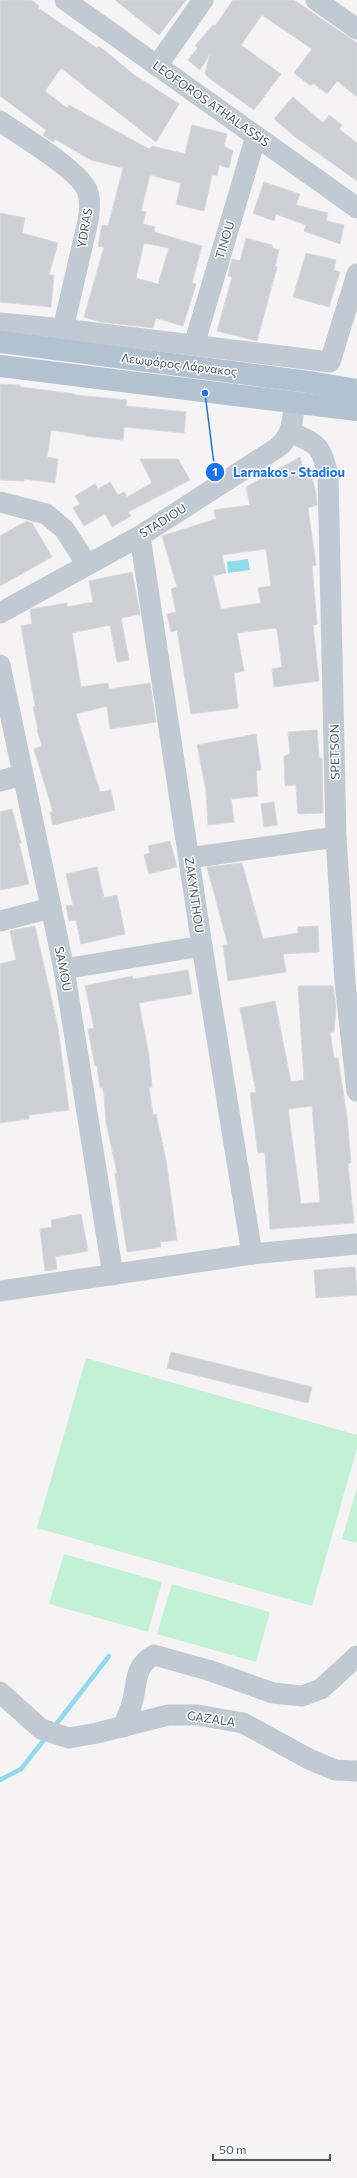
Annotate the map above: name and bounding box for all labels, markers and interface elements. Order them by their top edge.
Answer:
street label: LEOFOROS ATHALASSIS [151,57,273,149]
street label: YDRAS [74,207,94,249]
street label: TINOU [212,219,236,260]
street label: Λεωφόρος Λάρνακος [120,350,238,378]
callout: Larnakos - Stadiou [205,460,353,485]
text: 1 [212,464,218,478]
text: Larnakos - Stadiou [233,464,345,480]
street label: STADIOU [136,500,188,540]
street label: SPETSON [327,724,341,780]
street label: ZAKYNTHOU [183,856,207,934]
street label: SAMOU [53,945,75,992]
street label: GAZALA [186,1708,236,1728]
scale bar [213,2136,330,2162]
text: 50 m [219,2142,247,2156]

